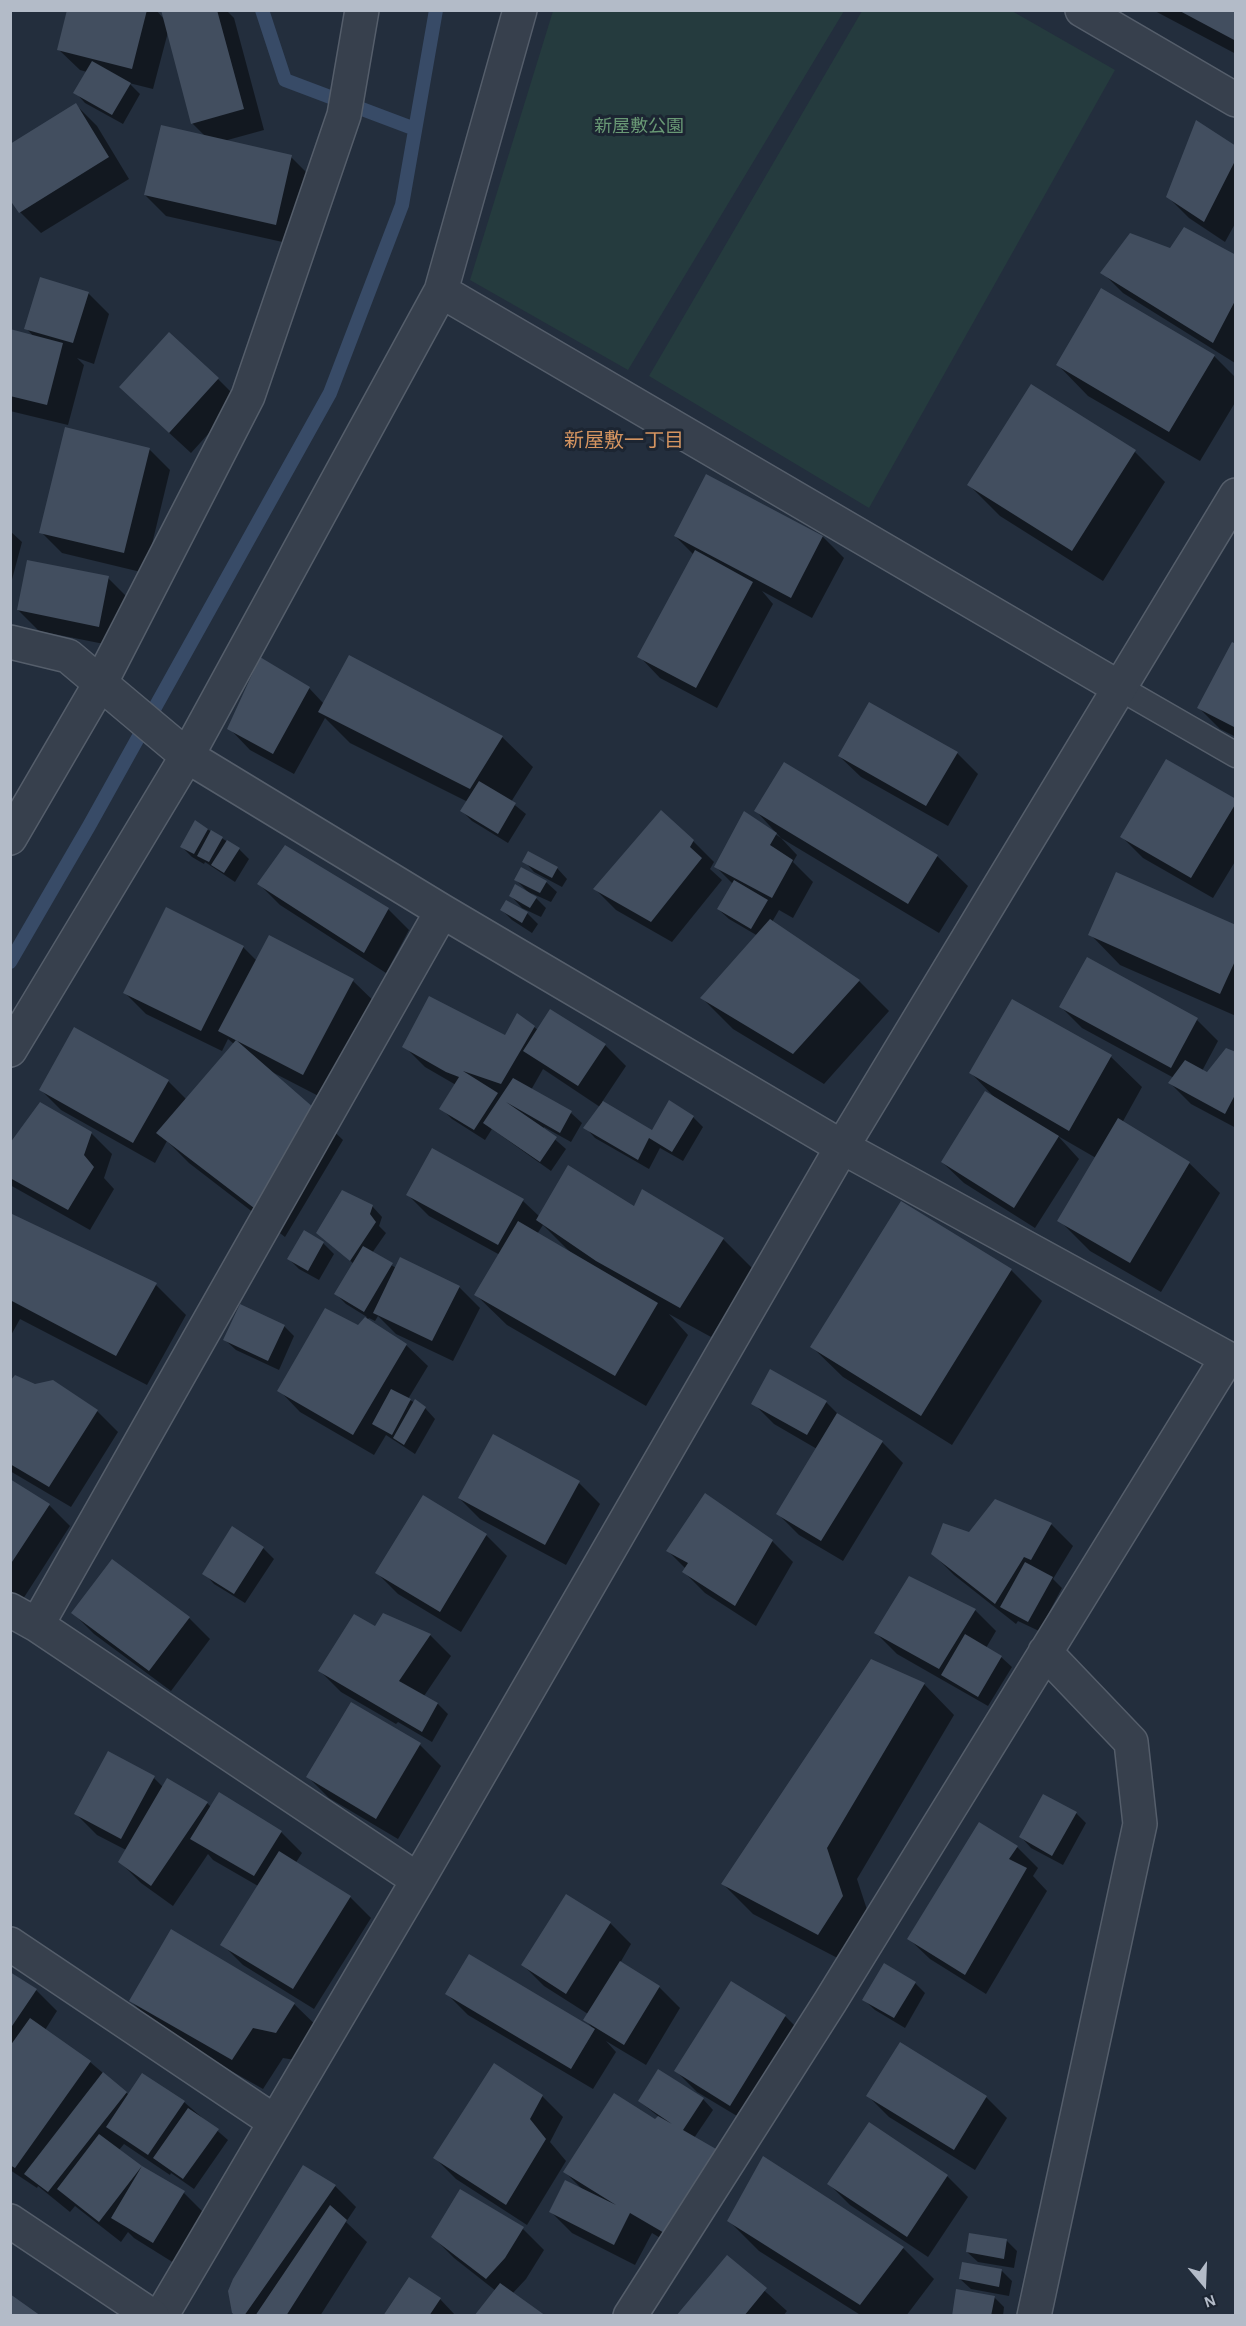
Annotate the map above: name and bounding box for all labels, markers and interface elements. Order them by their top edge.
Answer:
park label: 新屋敷公園 [594,116,684,138]
district label: 新屋敷一丁目 [564,429,684,453]
north arrow [1174,2254,1234,2314]
text: N [1202,2292,1218,2310]

